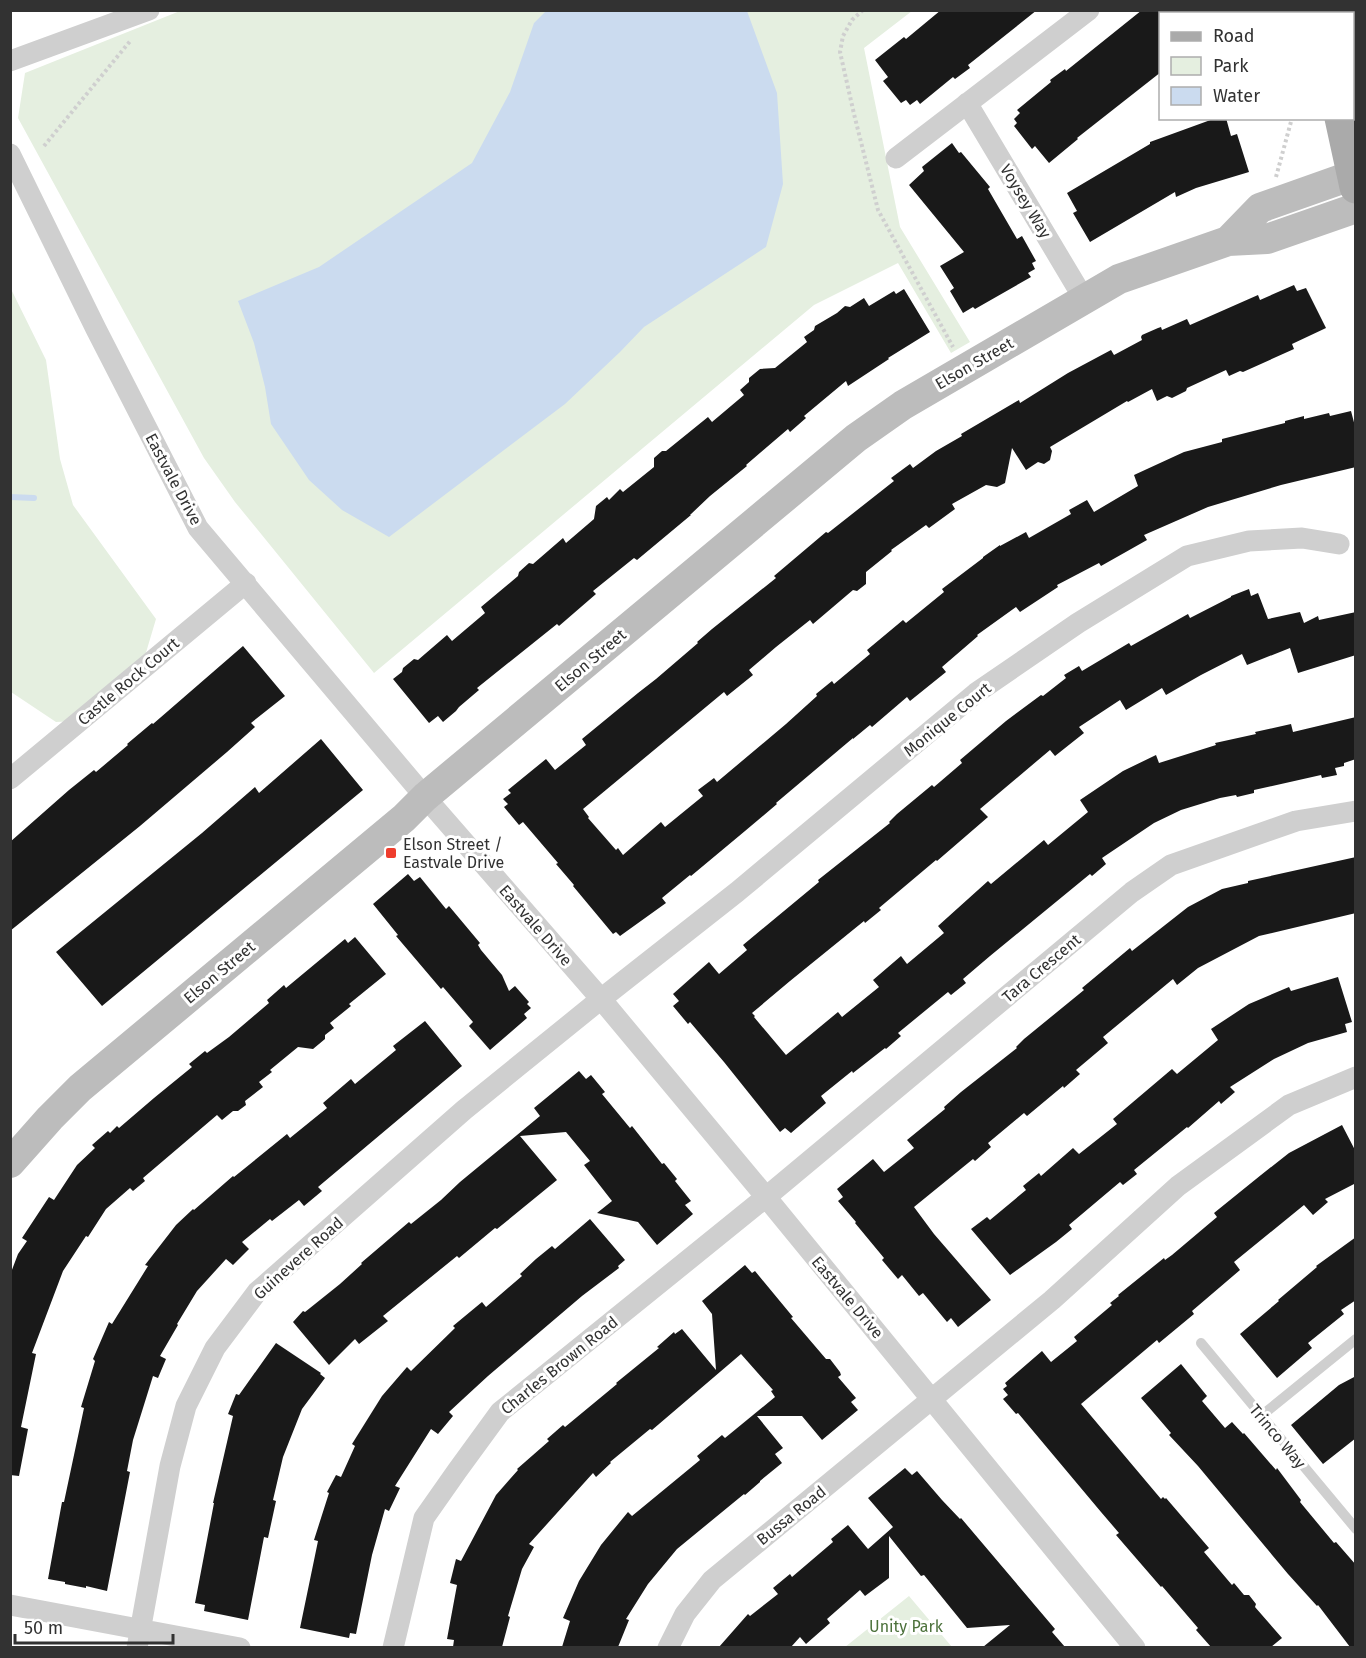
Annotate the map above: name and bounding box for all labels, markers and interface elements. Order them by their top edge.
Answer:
legend [1159,12,1354,120]
text: Road [1213,25,1255,47]
text: Park [1213,55,1249,77]
text: Water [1213,85,1260,107]
street label: Voysey Way [996,161,1055,242]
street label: Elson Street [932,333,1017,393]
street label: Eastvale Drive [141,430,206,528]
street label: Elson Street [551,625,630,696]
street label: Castle Rock Court [74,633,183,729]
street label: Monique Court [900,678,995,760]
place label: Elson Street / Eastvale Drive [403,835,504,872]
marker: Elson Street / Eastvale Drive [384,846,398,860]
street label: Eastvale Drive [495,881,576,970]
street label: Tara Crescent [998,930,1085,1007]
street label: Elson Street [180,937,259,1008]
street label: Guinevere Road [250,1213,347,1304]
street label: Eastvale Drive [808,1252,887,1342]
street label: Charles Brown Road [497,1312,622,1418]
street label: Trinco Way [1245,1400,1310,1472]
street label: Bussa Road [753,1482,830,1549]
scale bar [15,1607,172,1645]
text: 50 m [24,1617,63,1639]
park label: Unity Park [869,1617,944,1636]

